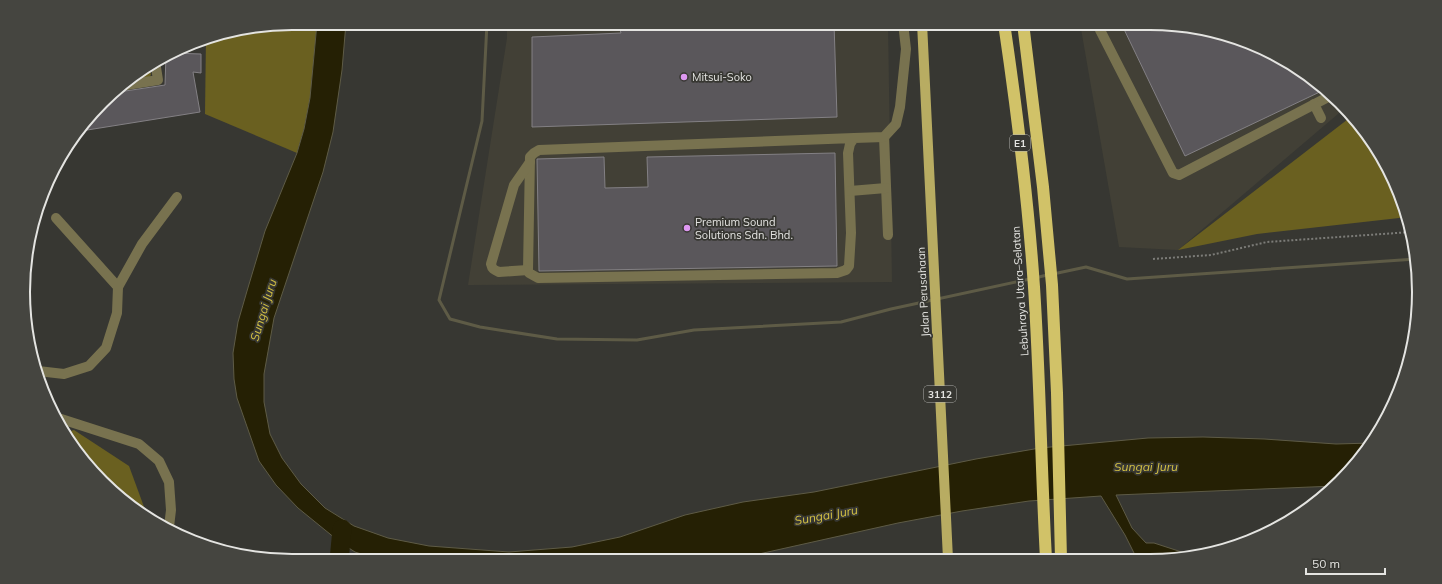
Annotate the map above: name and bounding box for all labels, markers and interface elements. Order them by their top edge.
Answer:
place label: Mitsui-Soko [692,70,752,84]
marker: Mitsui-Soko [679,72,689,82]
road number: E1 [1010,135,1030,151]
place label: Premium Sound Solutions Sdn. Bhd. [695,215,793,242]
marker: Premium Sound Solutions Sdn. Bhd. [682,223,692,233]
street label: Lebuhraya Utara–Selatan [1008,226,1032,356]
street label: Jalan Perusahaan [914,247,932,337]
water label: Sungai Juru [246,277,280,343]
road number: 3112 [924,386,956,402]
water label: Sungai Juru [1114,459,1178,474]
water label: Sungai Juru [793,502,859,528]
scale bar [1306,550,1385,576]
text: 50 m [1312,556,1340,571]

